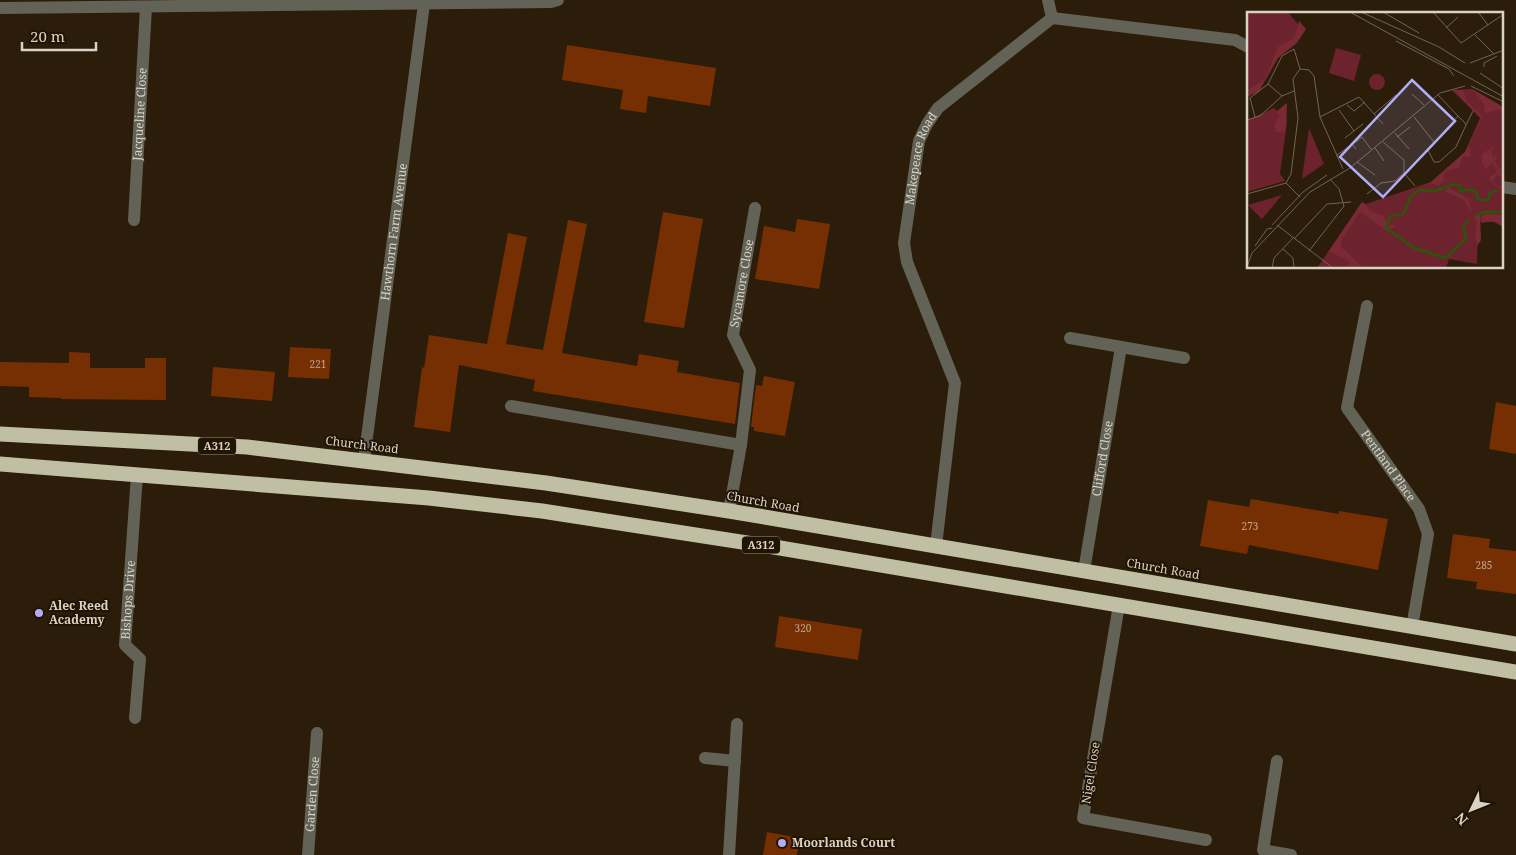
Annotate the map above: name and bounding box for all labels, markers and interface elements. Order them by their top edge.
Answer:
inset map [1247,12,1504,269]
scale bar [22,20,96,52]
text: 20 m [30,26,65,46]
street label: Jacqueline Close [128,67,151,162]
street label: Makepeace Road [901,108,941,206]
street label: Hawthorn Farm Avenue [376,162,411,302]
street label: Sycamore Close [725,238,757,329]
house number: 221 [310,357,326,371]
street label: Clifford Close [1087,419,1117,498]
street label: Pentland Place [1357,426,1420,505]
street label: Church Road [324,432,400,458]
road number: A312 [198,438,236,454]
street label: Church Road [725,487,802,516]
house number: 273 [1242,519,1259,533]
road number: A312 [742,536,780,554]
street label: Church Road [1125,554,1202,583]
house number: 285 [1476,558,1492,572]
street label: Bishops Drive [116,560,139,640]
place label: Alec Reed Academy [49,597,109,628]
marker: Alec Reed Academy [33,607,45,619]
house number: 320 [795,621,812,635]
street label: Nigel Close [1077,741,1104,805]
street label: Garden Close [301,756,323,832]
north arrow [1446,785,1496,835]
text: N [1450,809,1472,830]
place label: Moorlands Court [792,834,895,851]
marker: Moorlands Court [776,837,788,849]

